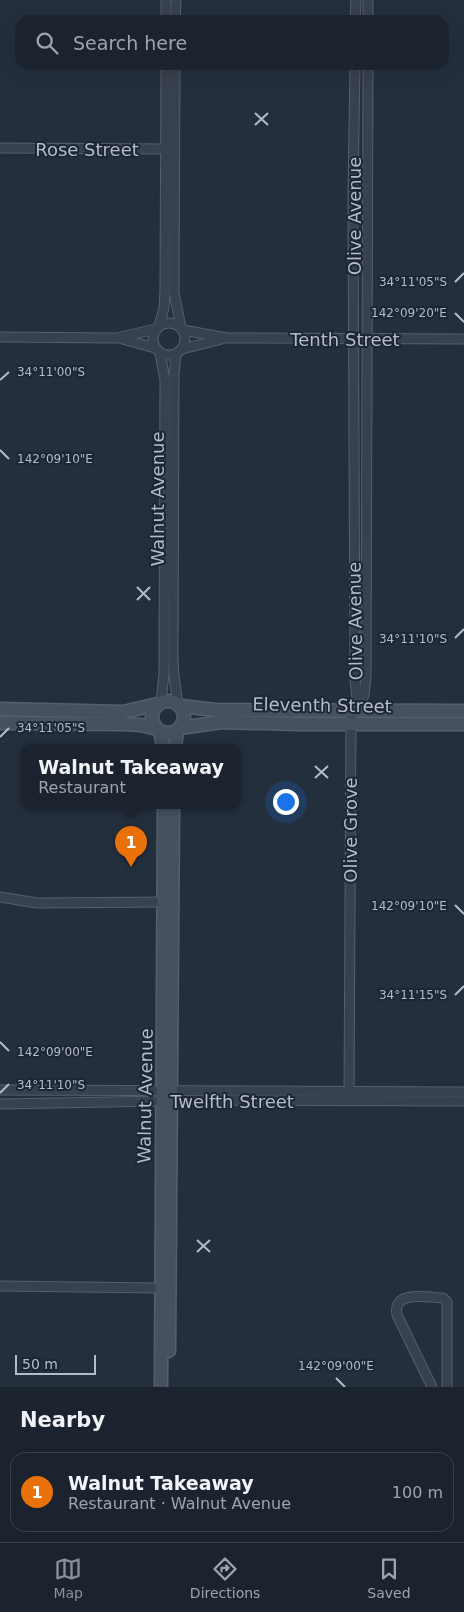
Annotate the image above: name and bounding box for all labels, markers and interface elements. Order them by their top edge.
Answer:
search box [15,15,449,70]
icon: search [33,29,61,57]
text: Search here [73,32,187,54]
street label: Rose Street [35,139,139,160]
street label: Olive Avenue [344,157,365,275]
text: 34°11'05"S [379,275,447,289]
text: 142°09'20"E [371,306,447,320]
street label: Tenth Street [289,329,400,350]
text: 34°11'00"S [17,365,85,379]
street label: Walnut Avenue [147,431,168,567]
text: 142°09'10"E [17,452,93,466]
street label: Olive Avenue [343,562,367,680]
text: 34°11'10"S [379,632,447,646]
street label: Eleventh Street [252,693,392,717]
text: 34°11'05"S [17,721,85,735]
popup [21,744,241,809]
text: Walnut Takeaway [38,756,224,778]
street label: Olive Grove [340,777,361,883]
text: Restaurant [38,778,126,797]
your location [273,789,299,815]
pin: 1 [115,826,147,867]
text: 142°09'10"E [371,899,447,913]
text: 34°11'15"S [379,988,447,1002]
street label: Walnut Avenue [133,1028,157,1164]
text: 142°09'00"E [17,1045,93,1059]
text: 34°11'10"S [17,1078,85,1092]
street label: Twelfth Street [169,1091,294,1112]
scale bar [15,1352,96,1375]
text: 50 m [22,1356,58,1372]
text: 142°09'00"E [298,1359,374,1373]
text: Nearby [20,1408,105,1432]
text: Walnut Takeaway [68,1472,254,1494]
text: 1 [31,1483,43,1502]
text: 100 m [392,1483,443,1502]
text: Restaurant · Walnut Avenue [68,1494,291,1513]
tab: Map [53,1555,83,1601]
tab: Directions [190,1555,260,1601]
tab: Saved [367,1555,411,1601]

